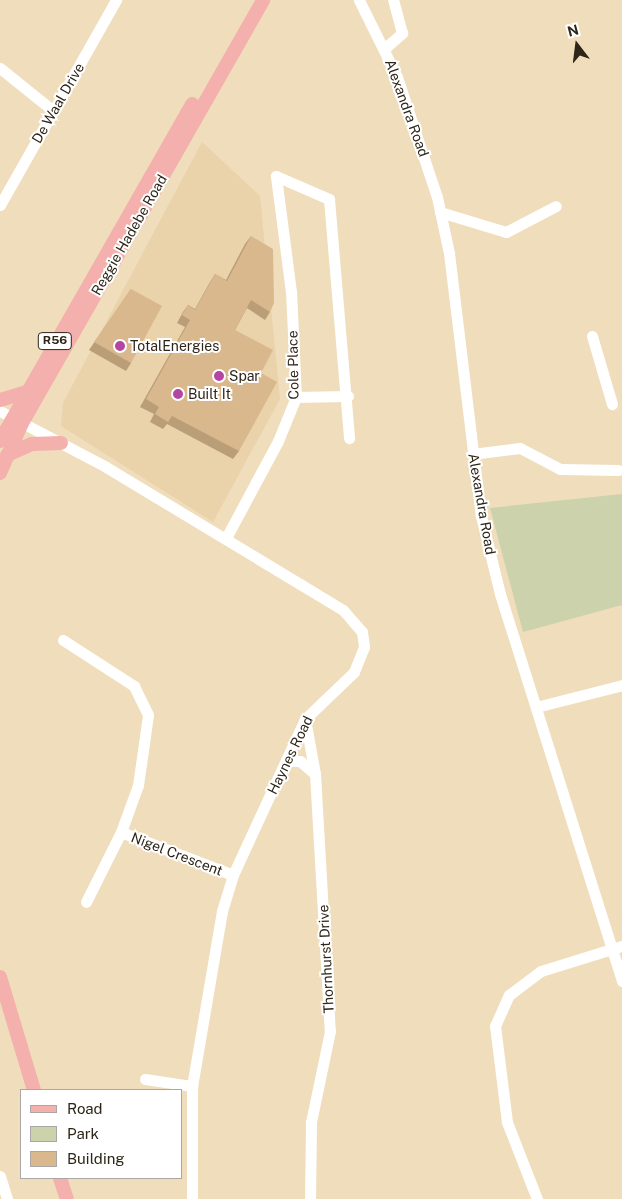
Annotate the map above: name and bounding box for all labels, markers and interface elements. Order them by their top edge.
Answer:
north arrow [552,20,602,70]
text: N [566,21,580,40]
street label: Alexandra Road [382,57,432,159]
street label: De Waal Drive [28,60,88,146]
street label: Reggie Hadebe Road [88,172,170,298]
street label: Cole Place [284,330,302,400]
road number: R56 [38,332,72,351]
place label: TotalEnergies [130,338,219,354]
marker: TotalEnergies [114,340,126,352]
place label: Spar [229,368,260,384]
marker: Spar [213,370,225,382]
place label: Built It [188,386,231,402]
marker: Built It [172,388,184,400]
street label: Alexandra Road [465,452,499,556]
street label: Haynes Road [264,713,316,797]
street label: Nigel Crescent [129,829,225,879]
street label: Thornhurst Drive [315,904,337,1014]
legend [20,1089,182,1179]
text: Road [67,1100,103,1117]
text: Park [67,1125,99,1142]
text: Building [67,1150,125,1167]

